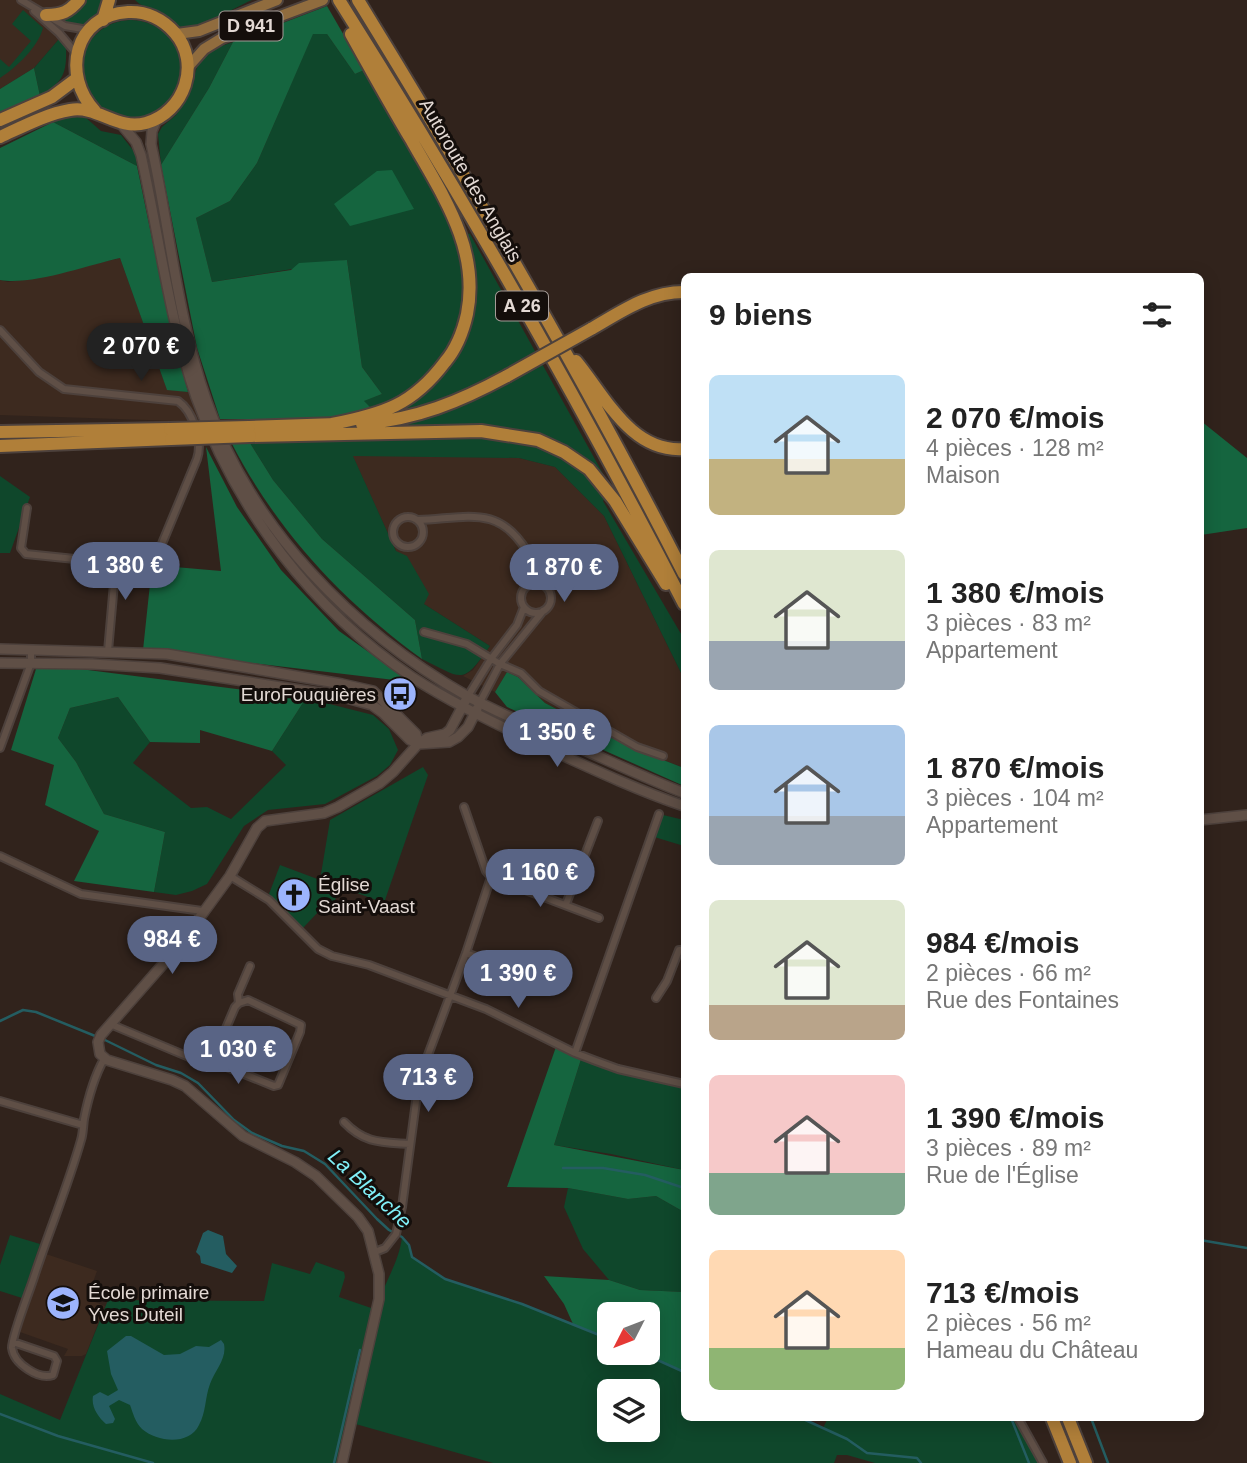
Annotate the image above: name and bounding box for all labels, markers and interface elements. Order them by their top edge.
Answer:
road number: D 941 [219,12,282,41]
street label: Autoroute des Anglais [415,95,526,266]
road number: A 26 [496,292,548,320]
icon: filters [1138,296,1176,334]
text: 9 biens [709,298,812,331]
pin: 2 070 € [76,324,206,383]
text: 2 070 € [103,333,179,359]
text: 2 070 €/mois [926,401,1104,434]
icon: home [765,403,849,487]
text: 4 pièces · 128 m² [926,435,1104,461]
text: Maison [926,462,1000,488]
pin: 1 380 € [60,542,190,602]
pin: 1 870 € [499,544,629,604]
text: 1 380 € [87,552,163,578]
text: 1 870 € [526,554,602,580]
text: 1 380 €/mois [926,576,1104,609]
icon: home [765,578,849,662]
text: 3 pièces · 83 m² [926,610,1091,636]
text: Appartement [926,637,1058,663]
bus stop icon: EuroFouquières [381,675,419,713]
place label: EuroFouquières [241,684,376,705]
pin: 1 350 € [492,710,622,769]
text: 1 350 € [519,719,595,745]
text: 1 870 €/mois [926,751,1104,784]
icon: home [765,753,849,837]
text: 3 pièces · 104 m² [926,785,1104,811]
text: Appartement [926,812,1058,838]
pin: 1 160 € [475,850,605,909]
text: 1 160 € [502,859,578,885]
place label: Église Saint-Vaast [318,874,416,917]
church icon: Église Saint-Vaast [275,876,313,914]
pin: 984 € [123,916,221,976]
text: 984 € [143,926,201,952]
text: 984 €/mois [926,926,1079,959]
icon: home [765,928,849,1012]
pin: 1 390 € [453,950,583,1010]
text: 1 390 € [480,960,556,986]
text: 2 pièces · 66 m² [926,960,1091,986]
text: Rue des Fontaines [926,987,1119,1013]
pin: 1 030 € [173,1026,303,1086]
text: 1 030 € [200,1036,276,1062]
pin: 713 € [379,1054,477,1114]
text: 713 € [399,1064,457,1090]
text: 1 390 €/mois [926,1101,1104,1134]
icon: home [765,1103,849,1187]
text: 3 pièces · 89 m² [926,1135,1091,1161]
water label: La Blanche [324,1144,417,1233]
text: Rue de l'Église [926,1162,1079,1188]
text: 713 €/mois [926,1276,1079,1309]
icon: home [765,1278,849,1362]
place label: École primaire Yves Duteil [88,1282,209,1325]
school or university icon: École primaire Yves Duteil [44,1284,82,1322]
north arrow [597,1302,660,1365]
map controls [597,1302,660,1442]
text: 2 pièces · 56 m² [926,1310,1091,1336]
text: Hameau du Château [926,1337,1138,1363]
button: layers [597,1379,660,1442]

